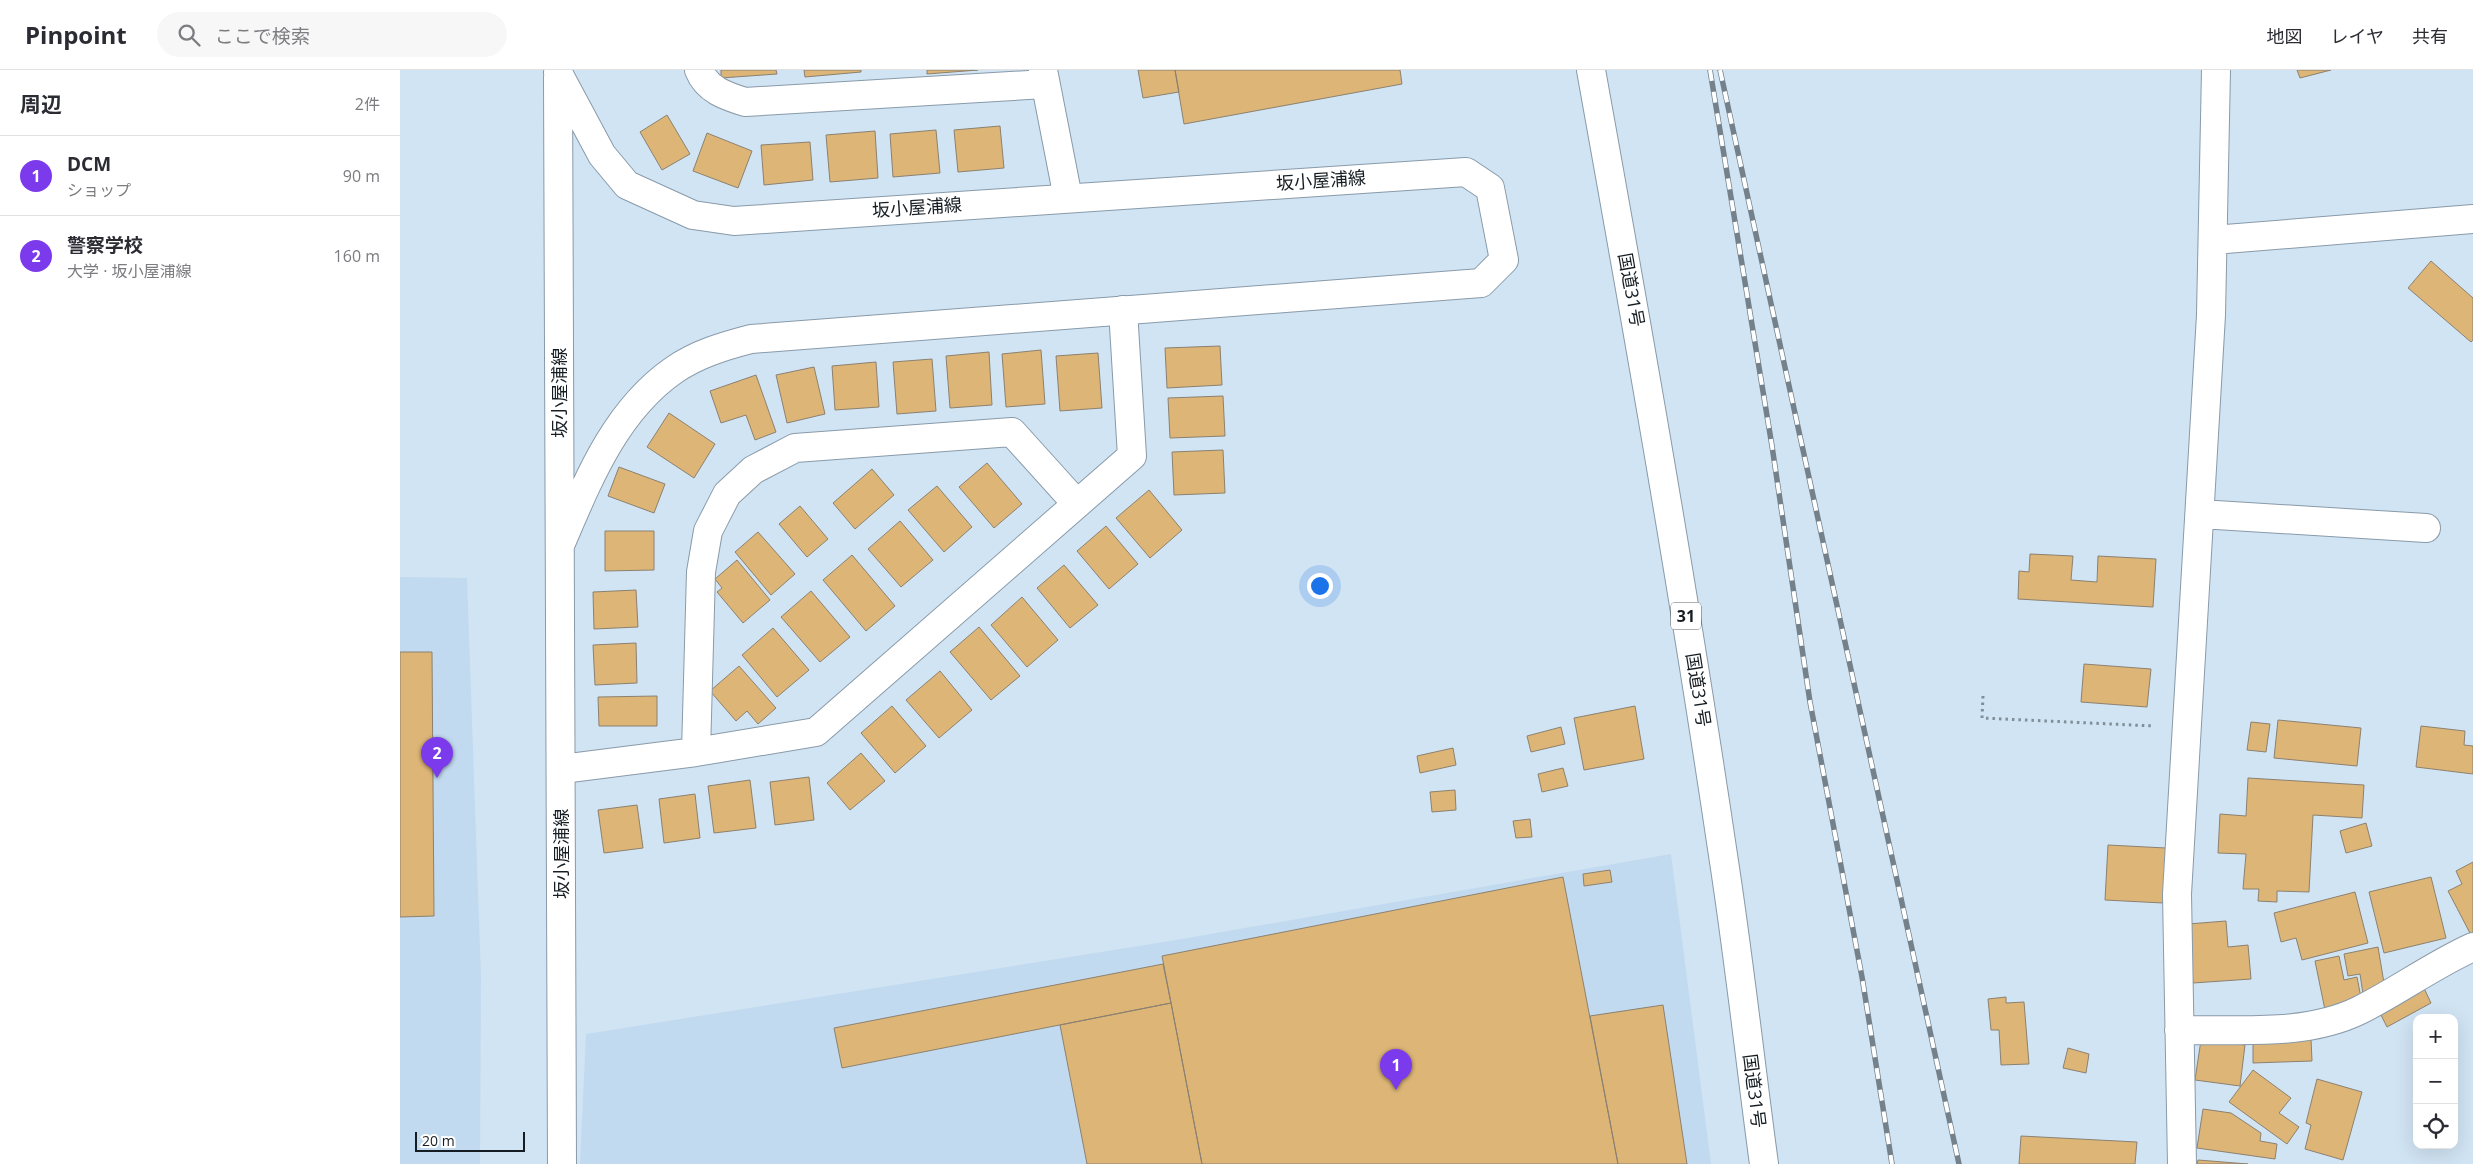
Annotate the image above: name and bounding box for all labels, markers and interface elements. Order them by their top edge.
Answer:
search box [157,12,507,57]
text: Pinpoint [25,18,127,51]
icon: search [175,21,203,49]
text: ここで検索 [215,23,310,49]
text: 地図 [2267,24,2303,48]
text: レイヤ [2331,24,2384,48]
text: 共有 [2412,24,2448,48]
text: 周辺 [20,90,62,118]
text: 2件 [355,93,380,115]
text: DCM [67,151,111,177]
text: 1 [31,165,41,187]
text: 90 m [343,165,380,187]
street label: 坂小屋浦線 [1275,165,1367,195]
text: ショップ [67,179,131,201]
street label: 坂小屋浦線 [871,192,963,222]
text: 警察学校 [67,232,143,258]
text: 2 [31,245,41,267]
text: 160 m [334,245,380,267]
street label: 国道31号 [1614,251,1650,329]
text: 大学 · 坂小屋浦線 [67,260,192,282]
street label: 坂小屋浦線 [547,348,571,438]
your location [1307,573,1333,599]
road number: 31 [1671,602,1701,630]
street label: 国道31号 [1681,651,1717,729]
pin: 2 [421,737,453,778]
street label: 坂小屋浦線 [549,809,573,899]
map controls [2413,1014,2458,1149]
button: + [2413,1014,2458,1059]
pin: 1 [1380,1049,1412,1090]
street label: 国道31号 [1739,1052,1771,1129]
button: − [2413,1059,2458,1104]
button: locate [2413,1104,2458,1149]
scale bar [415,1129,525,1152]
text: 20 m [422,1131,455,1150]

